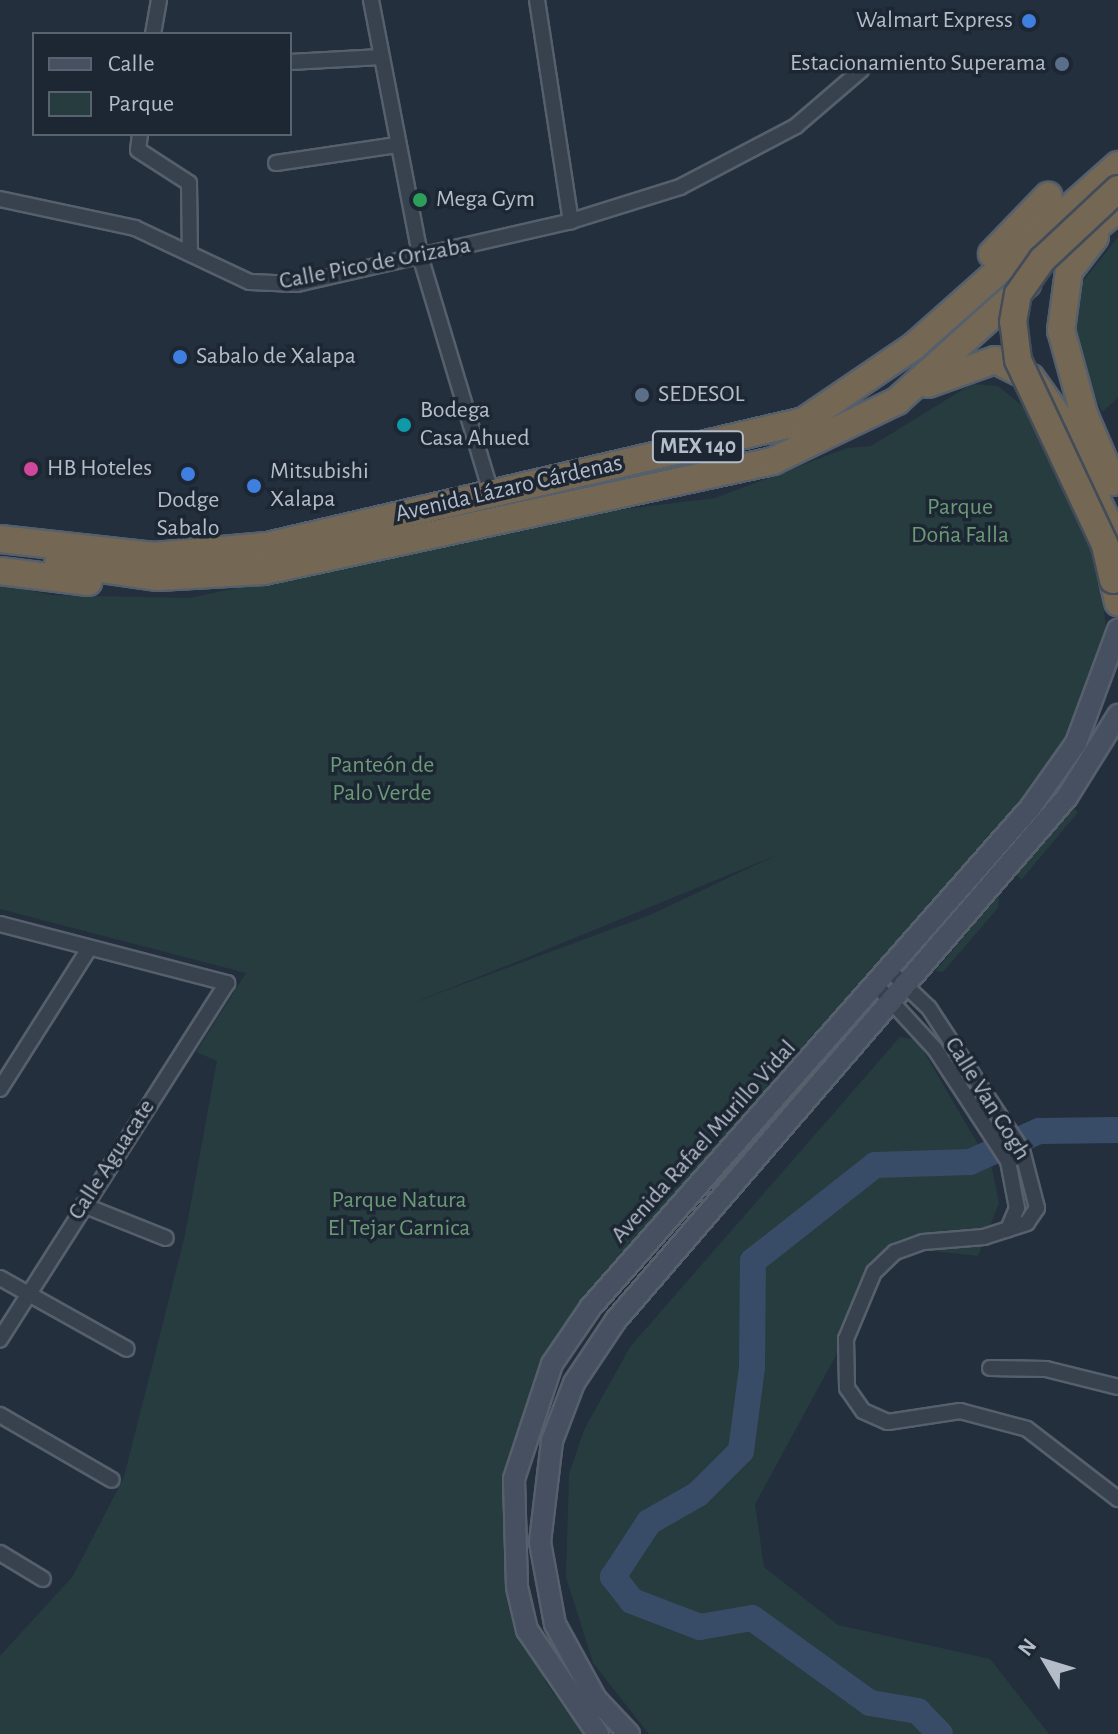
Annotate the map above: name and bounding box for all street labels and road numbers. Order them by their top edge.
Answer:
street label: Calle Pico de Orizaba [277,231,473,297]
road number: MEX 140 [650,429,746,465]
street label: Avenida Lázaro Cárdenas [393,449,625,529]
street label: Calle Van Gogh [938,1032,1036,1166]
street label: Avenida Rafael Murillo Vidal [605,1035,803,1249]
street label: Calle Aguacate [62,1094,162,1226]

